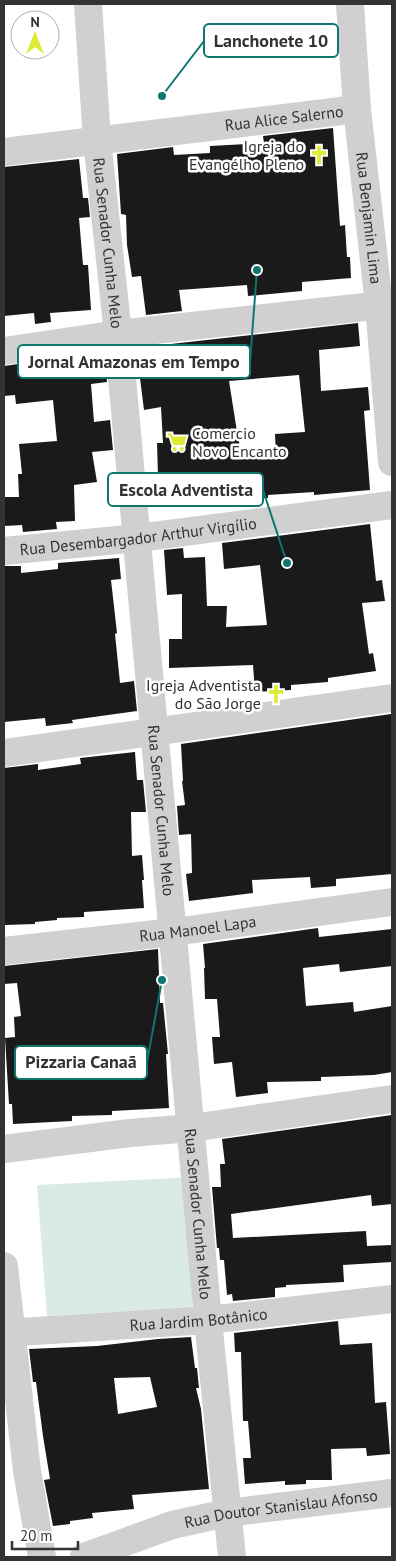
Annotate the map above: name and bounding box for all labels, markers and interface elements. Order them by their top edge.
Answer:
north arrow [10,10,60,60]
text: N [30,13,40,31]
callout: Lanchonete 10 [204,24,338,57]
text: Lanchonete 10 [214,29,328,52]
street label: Rua Alice Salerno [223,101,344,135]
place label: Igreja do Evangélho Pleno [189,136,304,174]
church icon: Igreja do Evangélho Pleno [308,144,330,166]
street label: Rua Benjamin Lima [352,151,387,285]
street label: Rua Senador Cunha Melo [89,157,127,330]
callout: Jornal Amazonas em Tempo [18,345,250,378]
text: Jornal Amazonas em Tempo [27,350,240,373]
place label: Comercio Novo Encanto [192,423,287,461]
supermarket icon: Comercio Novo Encanto [166,431,188,453]
callout: Escola Adventista [108,473,263,506]
text: Escola Adventista [119,478,253,501]
street label: Rua Desembargador Arthur Virgílio [19,513,258,559]
place label: Igreja Adventista do São Jorge [146,675,261,713]
church icon: Igreja Adventista do São Jorge [265,683,287,705]
street label: Rua Senador Cunha Melo [144,724,179,897]
street label: Rua Manoel Lapa [138,911,257,946]
callout: Pizzaria Canaã [15,1046,147,1079]
text: Pizzaria Canaã [25,1050,137,1073]
street label: Rua Senador Cunha Melo [181,1127,216,1300]
street label: Rua Jardim Botânico [129,1303,268,1335]
street label: Rua Doutor Stanislau Afonso [182,1485,379,1532]
scale bar [12,1518,79,1550]
text: 20 m [20,1526,53,1545]

